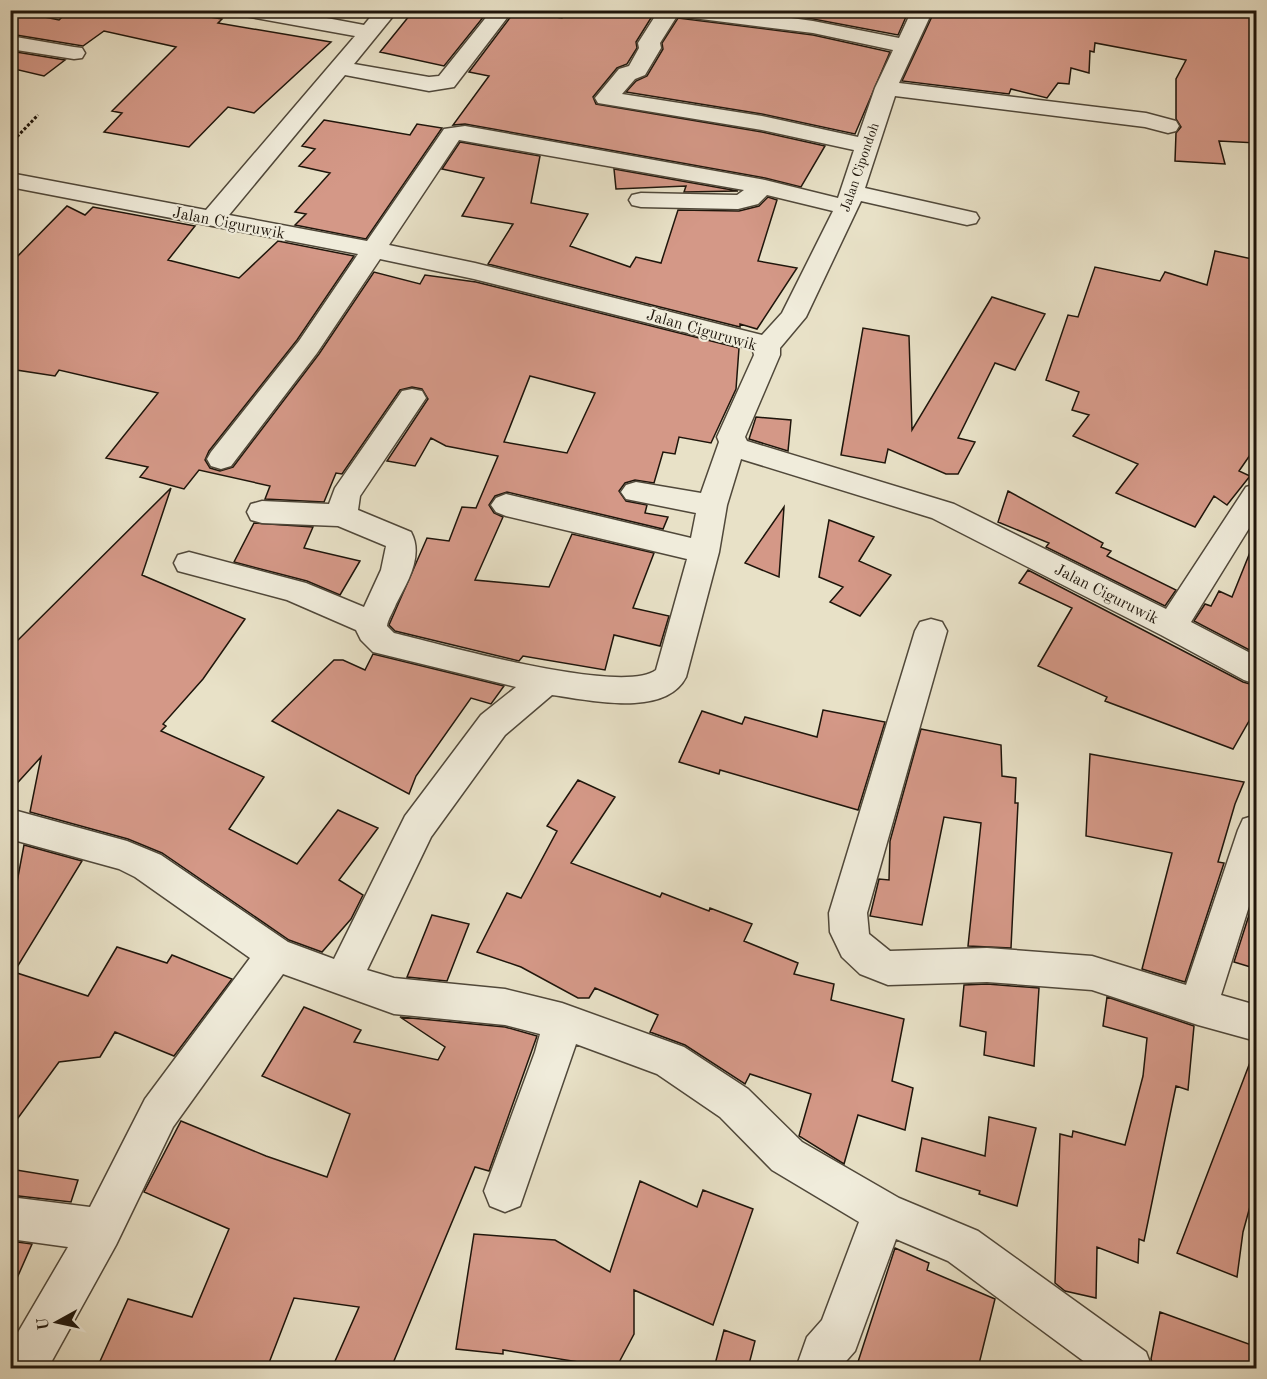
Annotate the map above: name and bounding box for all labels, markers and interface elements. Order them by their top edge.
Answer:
street label: Jalan Cipondoh [838,121,882,214]
street label: Jalan Ciguruwik [171,205,286,243]
street label: Jalan Ciguruwik [644,307,759,354]
street label: Jalan Ciguruwik [1052,562,1161,628]
north arrow [27,1292,87,1352]
text: U [35,1316,53,1331]

